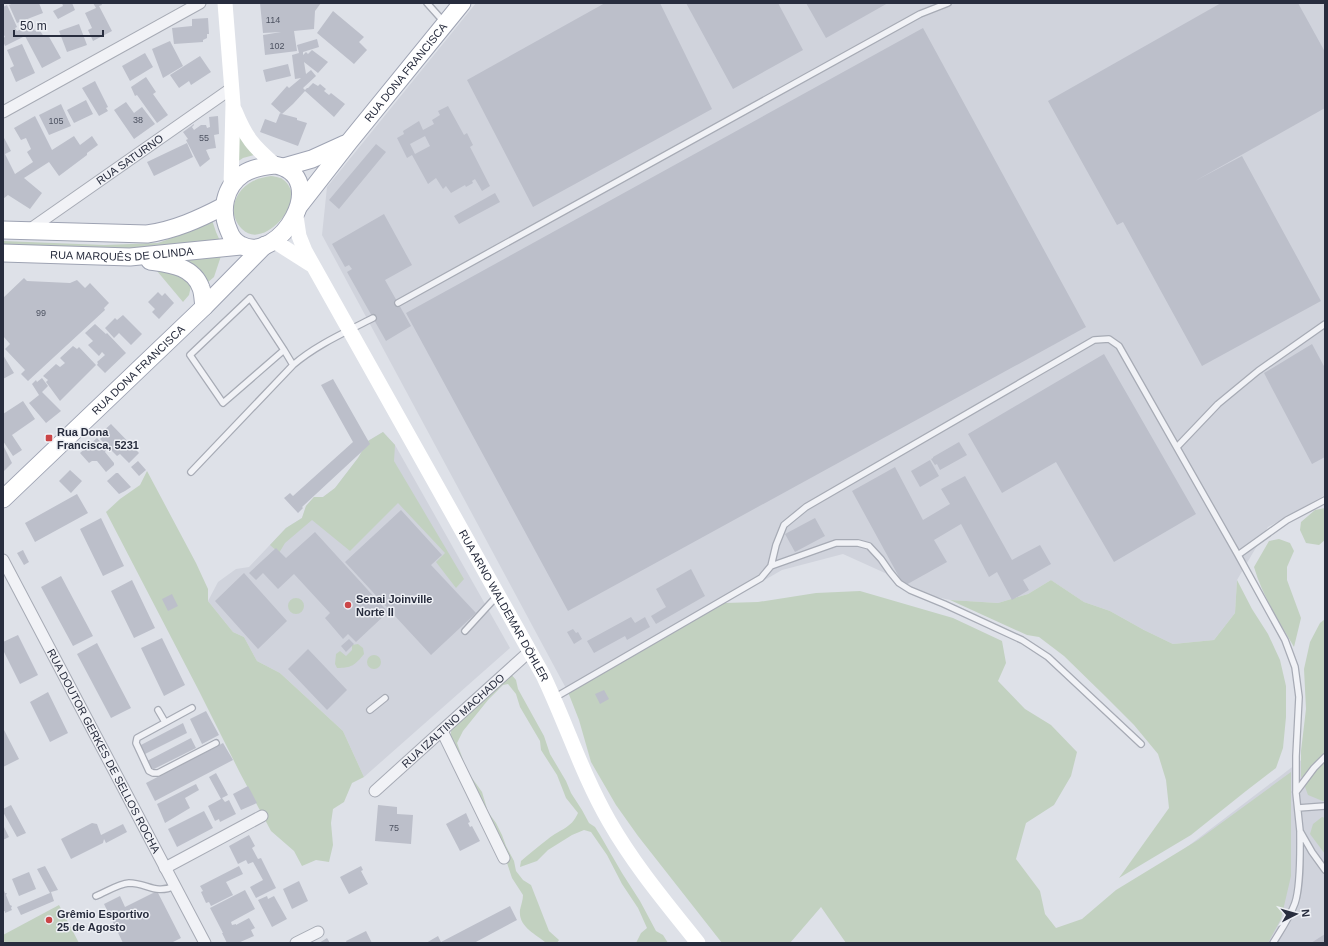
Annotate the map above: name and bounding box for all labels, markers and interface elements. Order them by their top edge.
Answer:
scale bar [14,12,103,38]
house number: 114 [266,15,280,25]
text: 50 m [20,19,47,33]
street label: RUA DONA FRANCISCA [362,20,450,124]
house number: 102 [269,41,285,51]
house number: 38 [133,115,143,125]
house number: 105 [48,116,64,126]
street label: RUA SATURNO [94,132,166,187]
house number: 55 [199,133,209,143]
street label: RUA MARQUÊS DE OLINDA [50,245,195,263]
house number: 99 [36,308,46,318]
street label: RUA DONA FRANCISCA [89,322,188,417]
place label: Rua Dona Francisca, 5231 [57,426,139,451]
marker: Rua Dona Francisca, 5231 [44,433,54,443]
street label: RUA ARNO WALDEMAR DÖHLER [457,528,551,683]
place label: Senai Joinville Norte II [356,593,432,618]
marker: Senai Joinville Norte II [343,600,353,610]
street label: RUA DOUTOR GERKES DE SELLOS ROCHA [45,647,163,856]
street label: RUA IZALTINO MACHADO [399,671,507,770]
house number: 75 [389,823,399,833]
north arrow [1276,894,1316,934]
place label: Grêmio Esportivo 25 de Agosto [57,908,150,933]
text: N [1300,908,1312,918]
marker: Grêmio Esportivo 25 de Agosto [44,915,54,925]

